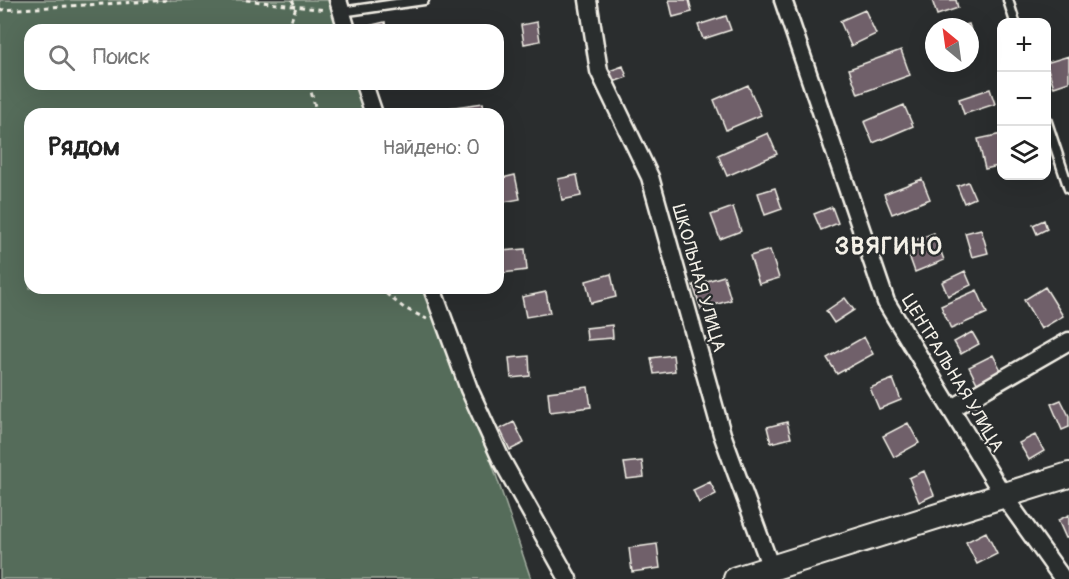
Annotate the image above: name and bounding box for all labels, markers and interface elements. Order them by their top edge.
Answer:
north arrow [925,18,979,72]
map controls [997,18,1051,180]
button: + [997,18,1051,72]
search box [24,24,504,90]
icon: search [45,41,78,74]
text: Поиск [93,43,150,71]
button: − [997,72,1051,126]
button: layers [997,126,1051,180]
text: Рядом [48,131,120,163]
text: Найдено: 0 [383,135,480,160]
street label: ШКОЛЬНАЯ УЛИЦА [666,202,731,355]
district label: ЗВЯГИНО [835,232,943,261]
street label: ЦЕНТРАЛЬНАЯ УЛИЦА [896,290,1009,457]

